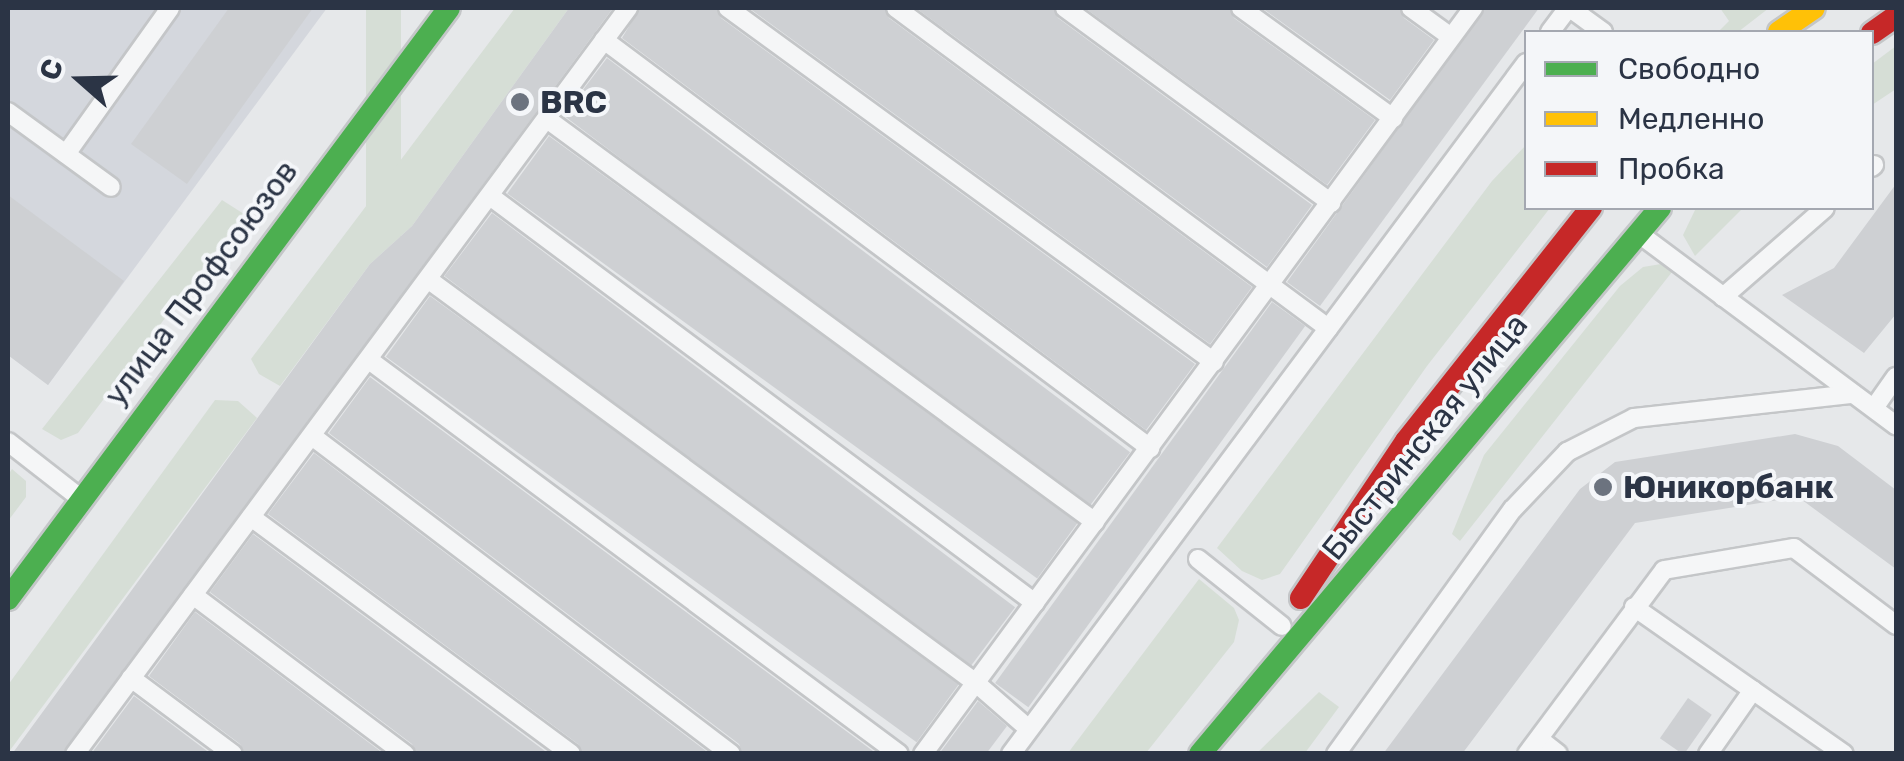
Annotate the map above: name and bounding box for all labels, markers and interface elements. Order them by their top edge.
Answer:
north arrow [30,30,130,130]
legend [1524,30,1874,210]
text: Свободно [1618,51,1760,87]
text: С [32,55,70,84]
place label: BRC [540,83,607,121]
marker: BRC [509,91,531,113]
text: Медленно [1618,101,1765,137]
text: Пробка [1618,151,1725,187]
street label: улица Профсоюзов [96,153,306,413]
street label: Быстринская улица [1314,306,1536,568]
place label: Юникорбанк [1623,468,1834,506]
marker: Юникорбанк [1592,476,1614,498]

